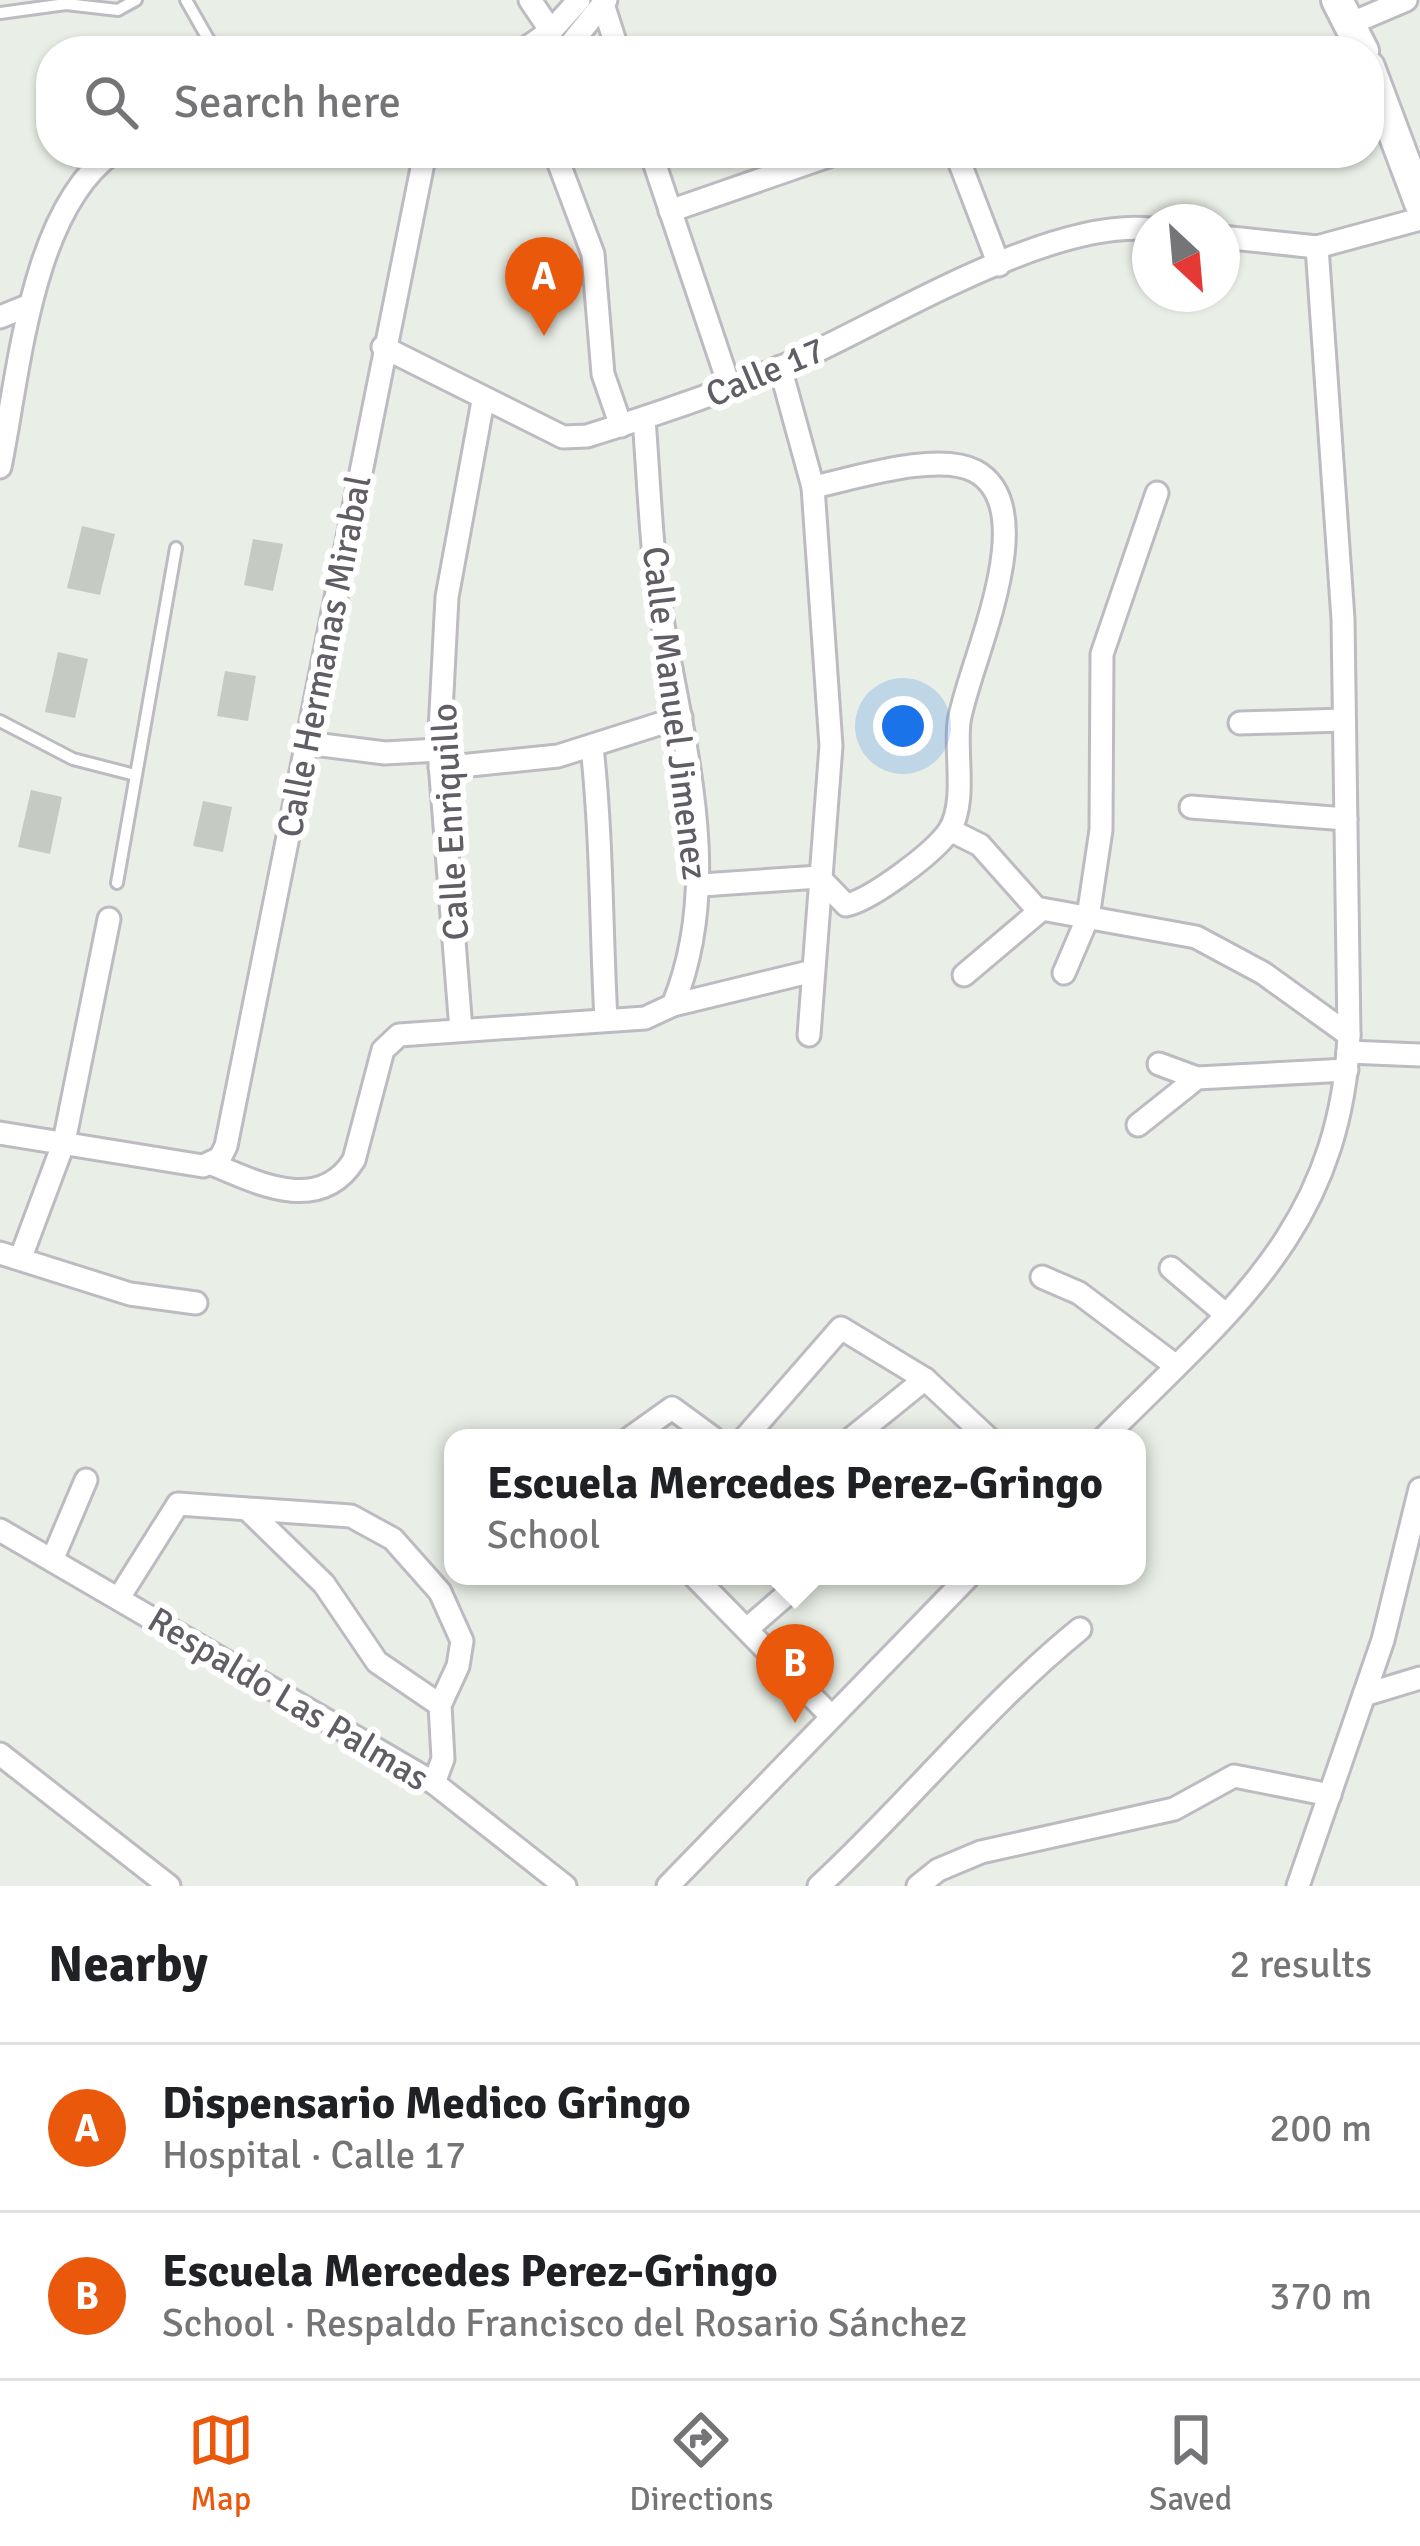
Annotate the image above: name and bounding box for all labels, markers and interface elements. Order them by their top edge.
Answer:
search box [36,36,1384,168]
icon: search [78,69,144,135]
text: Search here [174,75,401,130]
north arrow [1132,204,1240,312]
pin: A [505,237,583,336]
street label: Calle 17 [699,327,832,418]
street label: Calle Hermanas Mirabal [267,471,382,841]
street label: Calle Manuel Jimenez [632,544,717,882]
your location [873,696,933,756]
street label: Calle Enriquillo [422,702,479,942]
popup [444,1429,1146,1585]
text: Escuela Mercedes Perez-Gringo [487,1456,1103,1511]
text: School [487,1511,600,1559]
street label: Respaldo Las Palmas [140,1598,437,1801]
pin: B [756,1624,834,1723]
text: Nearby [48,1933,208,1996]
text: 2 results [1229,1940,1372,1988]
text: Dispensario Medico Gringo [162,2076,691,2131]
text: A [75,2104,99,2152]
text: 200 m [1269,2104,1372,2152]
text: Hospital · Calle 17 [162,2131,466,2179]
text: Escuela Mercedes Perez-Gringo [162,2244,778,2299]
text: B [75,2272,99,2320]
text: 370 m [1269,2272,1372,2320]
text: School · Respaldo Francisco del Rosario Sánchez [162,2299,967,2347]
tab: Map [188,2407,254,2520]
tab: Directions [629,2407,774,2520]
tab: Saved [1149,2407,1232,2520]

